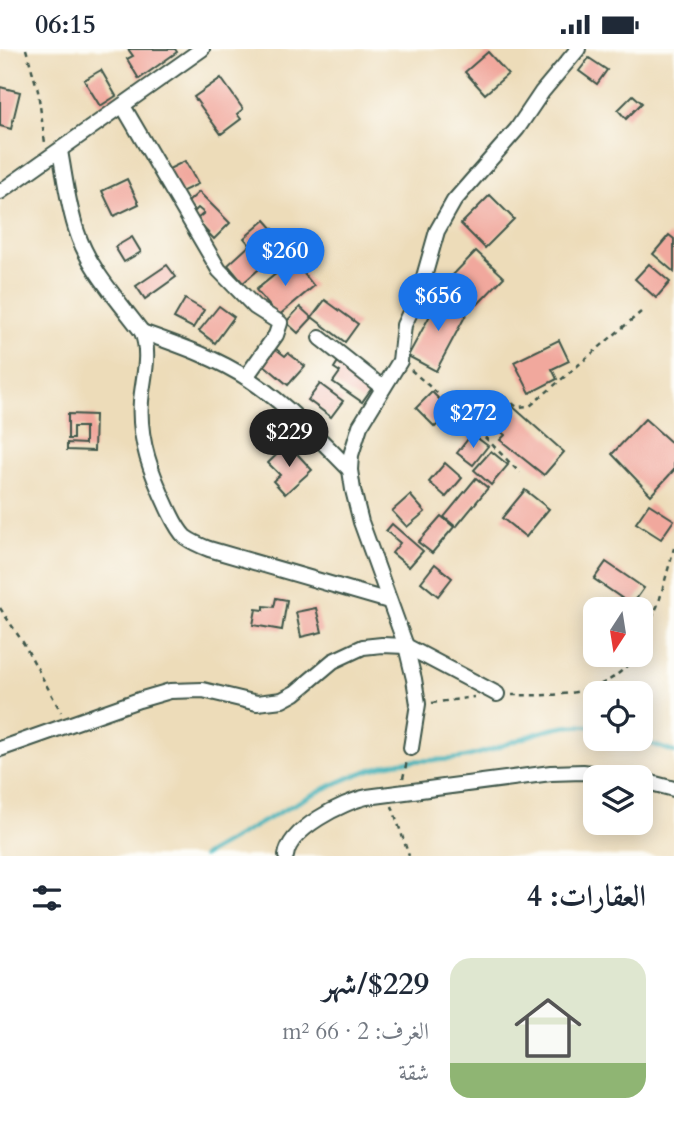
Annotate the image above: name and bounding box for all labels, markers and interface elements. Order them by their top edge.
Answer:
text: 06:15 [35,7,96,42]
pin: $260 [244,229,326,288]
text: $260 [261,235,309,266]
pin: $656 [397,273,479,333]
text: $656 [414,280,462,311]
pin: $272 [432,391,514,450]
text: $272 [449,397,497,428]
pin: $229 [248,409,330,469]
text: $229 [265,416,313,447]
north arrow [583,597,653,667]
map controls [583,597,653,835]
button: locate [583,681,653,751]
button: layers [583,765,653,835]
text: العقارات: 4 [527,876,646,917]
icon: filters [28,879,66,917]
text: $229/شهر [323,964,429,1005]
icon: home [506,986,590,1070]
text: الغرف: 2 · 66 m² [282,1016,429,1047]
text: شقة [399,1057,429,1088]

